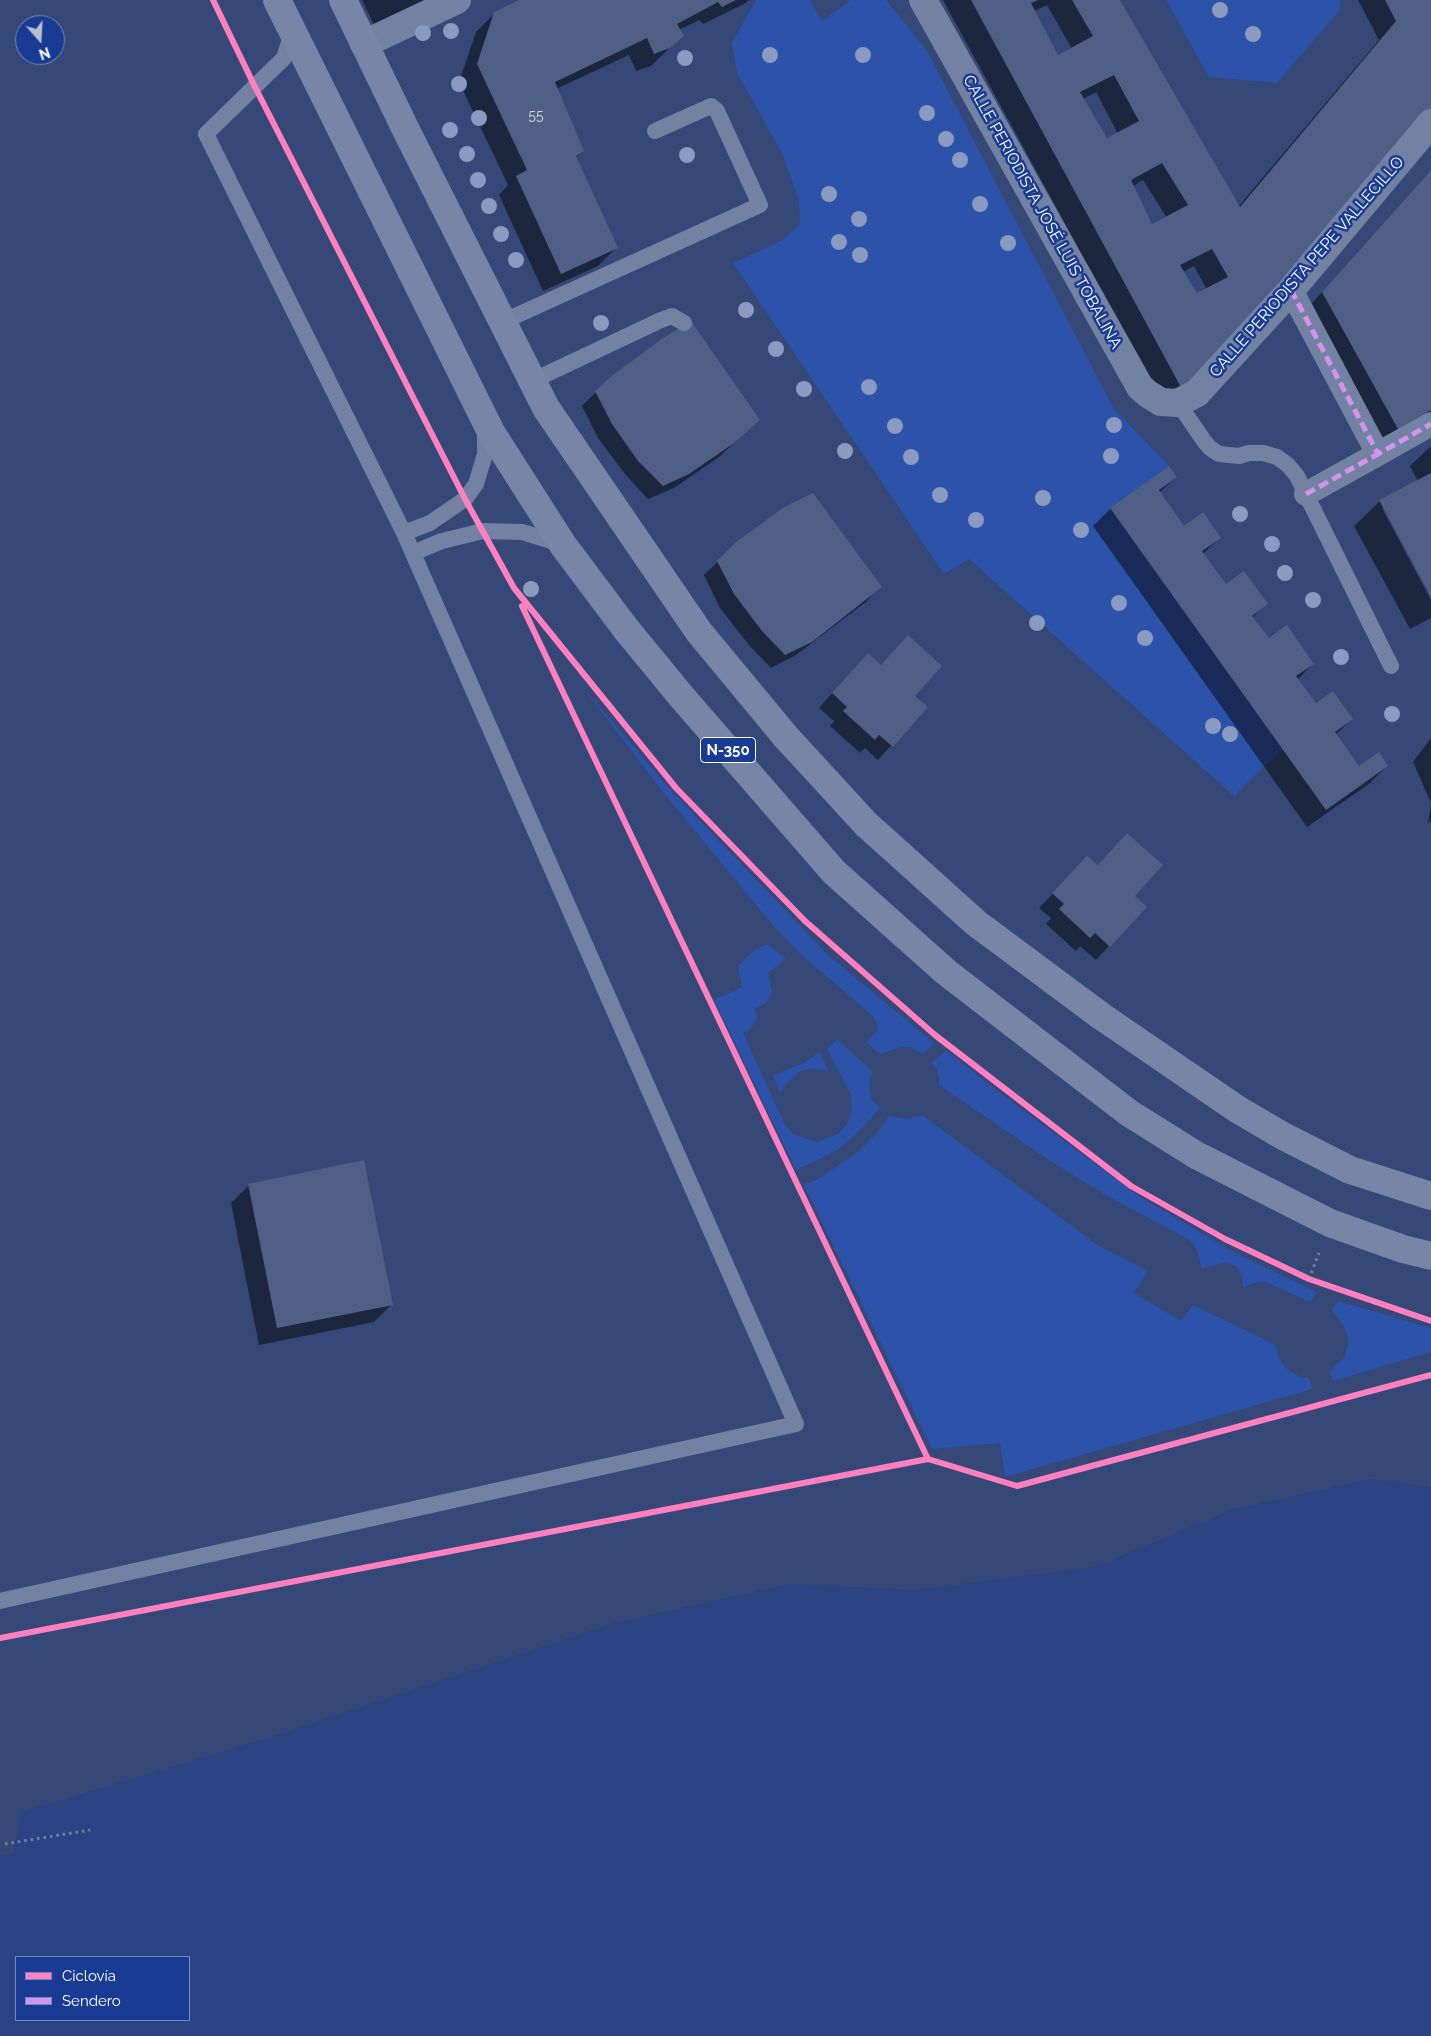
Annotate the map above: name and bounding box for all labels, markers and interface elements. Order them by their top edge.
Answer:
north arrow [15,15,65,65]
text: N [37,44,52,63]
street label: CALLE PERIODISTA JOSÉ LUIS TOBALINA [958,72,1126,352]
house number: 55 [528,108,544,124]
street label: CALLE PERIODISTA PEPE VALLECILLO [1206,153,1408,381]
road number: N-350 [700,738,756,762]
legend [15,1956,190,2021]
text: Ciclovía [62,1967,116,1985]
text: Sendero [62,1992,121,2010]

